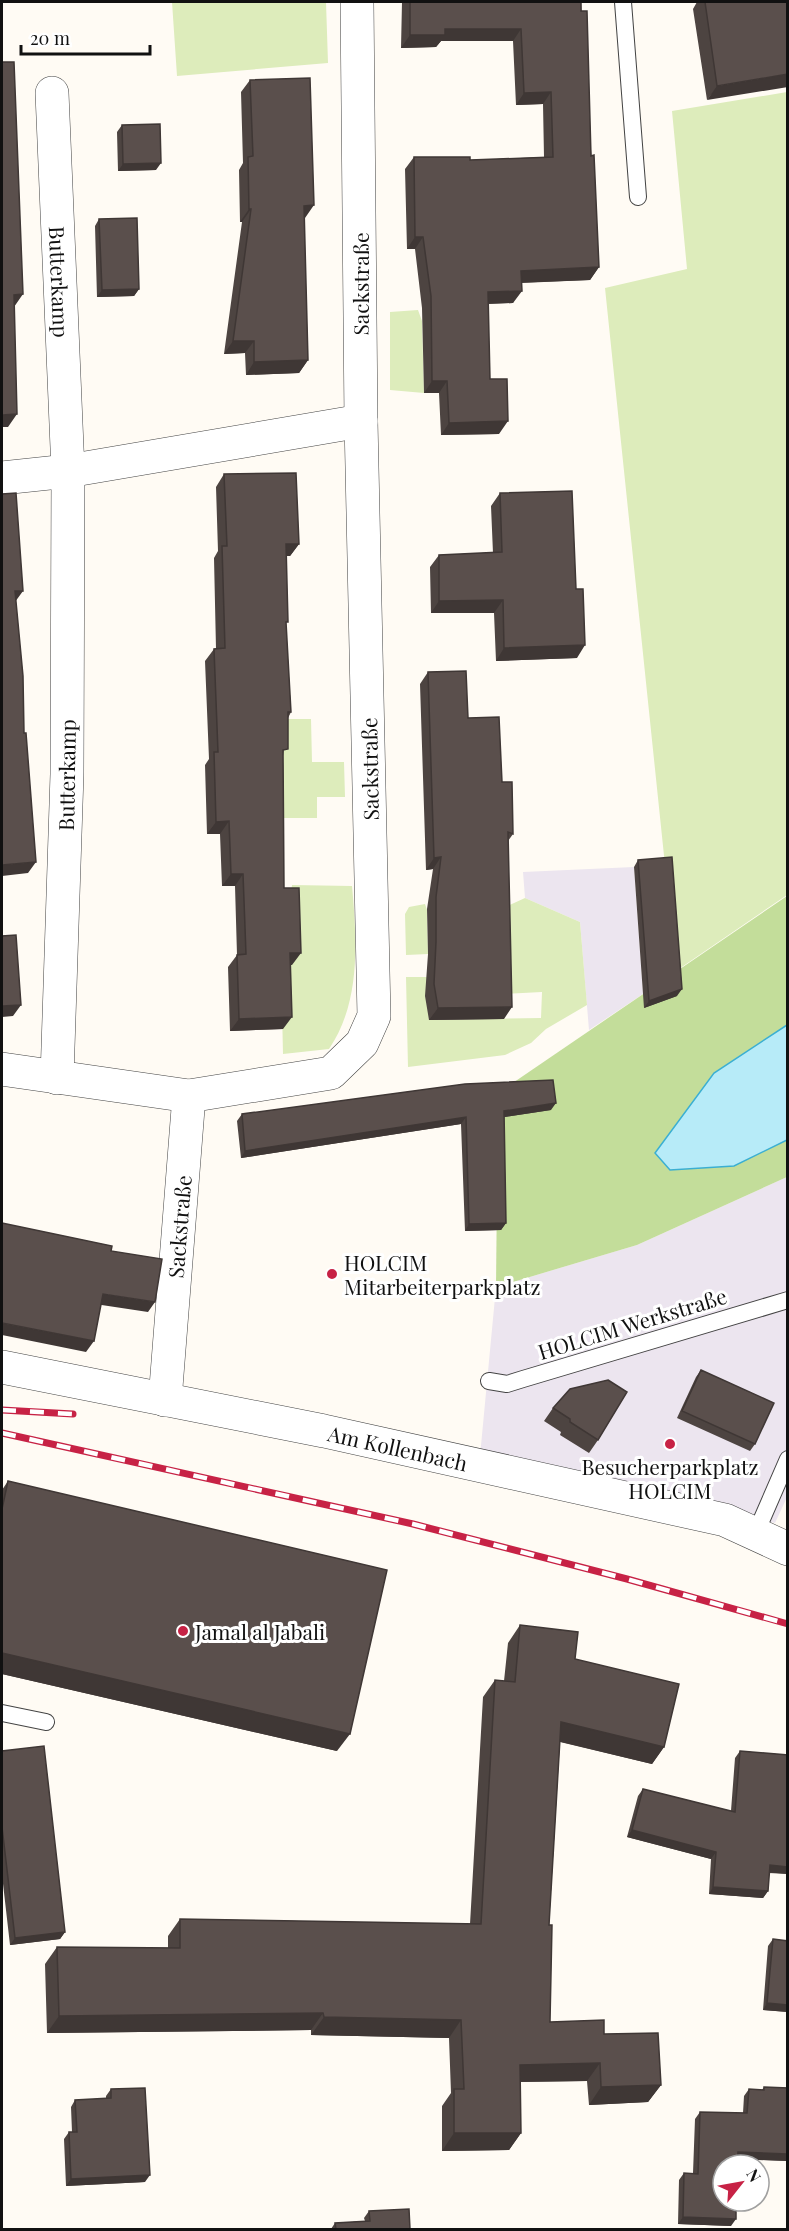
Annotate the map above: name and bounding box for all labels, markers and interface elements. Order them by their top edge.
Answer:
scale bar [21,18,150,56]
text: 20 m [30,26,70,50]
street label: Butterkamp [44,225,76,338]
street label: Sackstraße [346,232,374,336]
street label: Sackstraße [354,717,384,821]
street label: Butterkamp [51,719,81,831]
street label: Sackstraße [161,1174,197,1279]
place label: HOLCIM Mitarbeiterparkplatz [344,1248,541,1300]
marker: HOLCIM Mitarbeiterparkplatz [325,1267,339,1281]
street label: HOLCIM Werkstraße [534,1281,730,1365]
street label: Am Kollenbach [325,1418,471,1477]
marker: Besucherparkplatz HOLCIM [663,1437,677,1451]
place label: Besucherparkplatz HOLCIM [581,1452,759,1504]
place label: Jamal al Jabali [194,1617,325,1645]
marker: Jamal al Jabali [176,1624,190,1638]
north arrow [711,2153,771,2213]
text: N [742,2165,766,2186]

